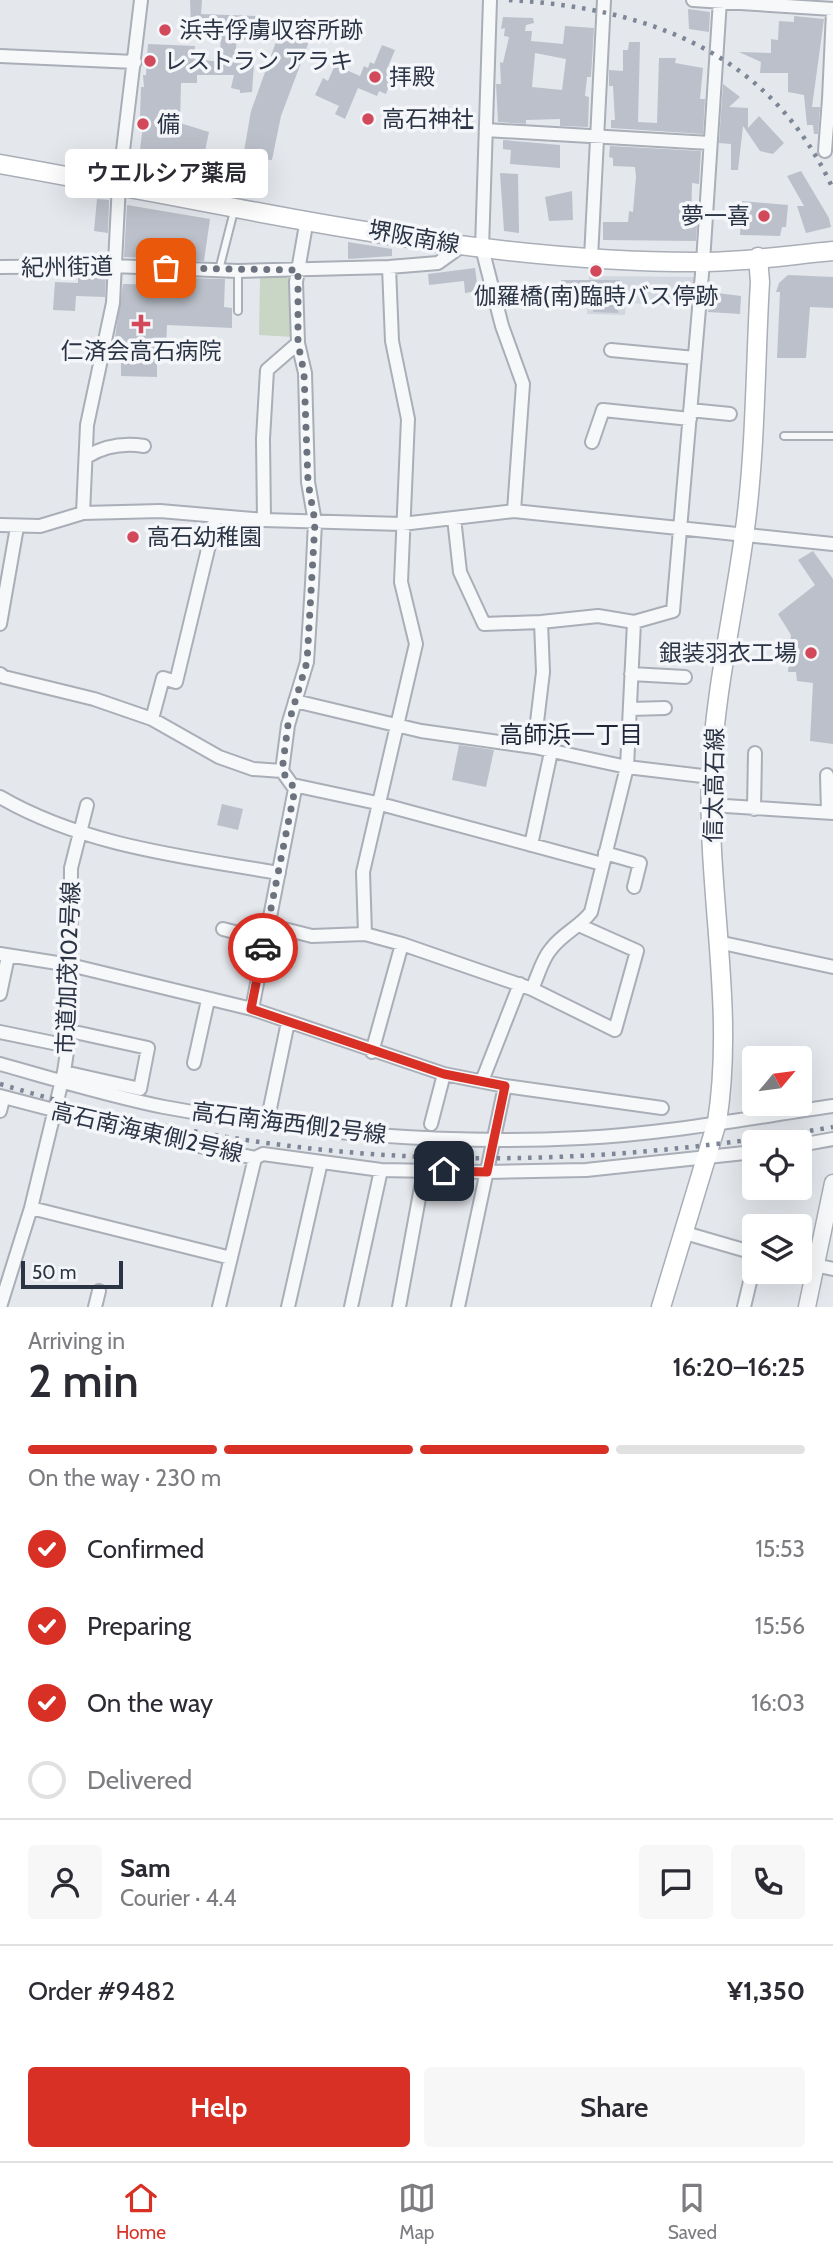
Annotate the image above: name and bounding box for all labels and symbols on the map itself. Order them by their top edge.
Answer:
place label: 浜寺俘虜収容所跡 [179,16,363,44]
marker: 浜寺俘虜収容所跡 [157,22,173,38]
place label: レストラン アラキ [164,47,353,75]
marker: レストラン アラキ [142,53,158,69]
place label: 拝殿 [389,63,435,91]
marker: 拝殿 [367,69,383,85]
place label: 高石神社 [382,105,474,133]
place label: 備 [157,110,180,138]
marker: 高石神社 [360,111,376,127]
marker: 備 [135,116,151,132]
callout: ウエルシア薬局 [64,149,268,198]
place label: 夢一喜 [681,202,750,230]
marker: 夢一喜 [756,208,772,224]
street label: 堺阪南線 [366,215,462,259]
pin [136,238,196,298]
street label: 紀州街道 [21,252,113,282]
marker: 伽羅橋(南)臨時バス停跡 [588,263,604,279]
place label: 伽羅橋(南)臨時バス停跡 [474,282,718,310]
marker: 仁済会高石病院 [131,314,151,334]
place label: 仁済会高石病院 [61,337,222,365]
place label: 高石幼稚園 [147,523,262,551]
marker: 高石幼稚園 [125,529,141,545]
place label: 銀装羽衣工場 [659,639,797,667]
marker: 銀装羽衣工場 [803,645,819,661]
district label: 高師浜一丁目 [499,720,643,749]
street label: 信太高石線 [699,727,729,843]
street label: 市道加茂102号線 [51,881,85,1055]
courier [228,913,298,983]
north arrow [742,1046,812,1116]
street label: 高石南海東側2号線 [48,1096,246,1168]
street label: 高石南海西側2号線 [190,1097,388,1149]
pin [414,1141,474,1201]
scale bar [21,1258,122,1290]

